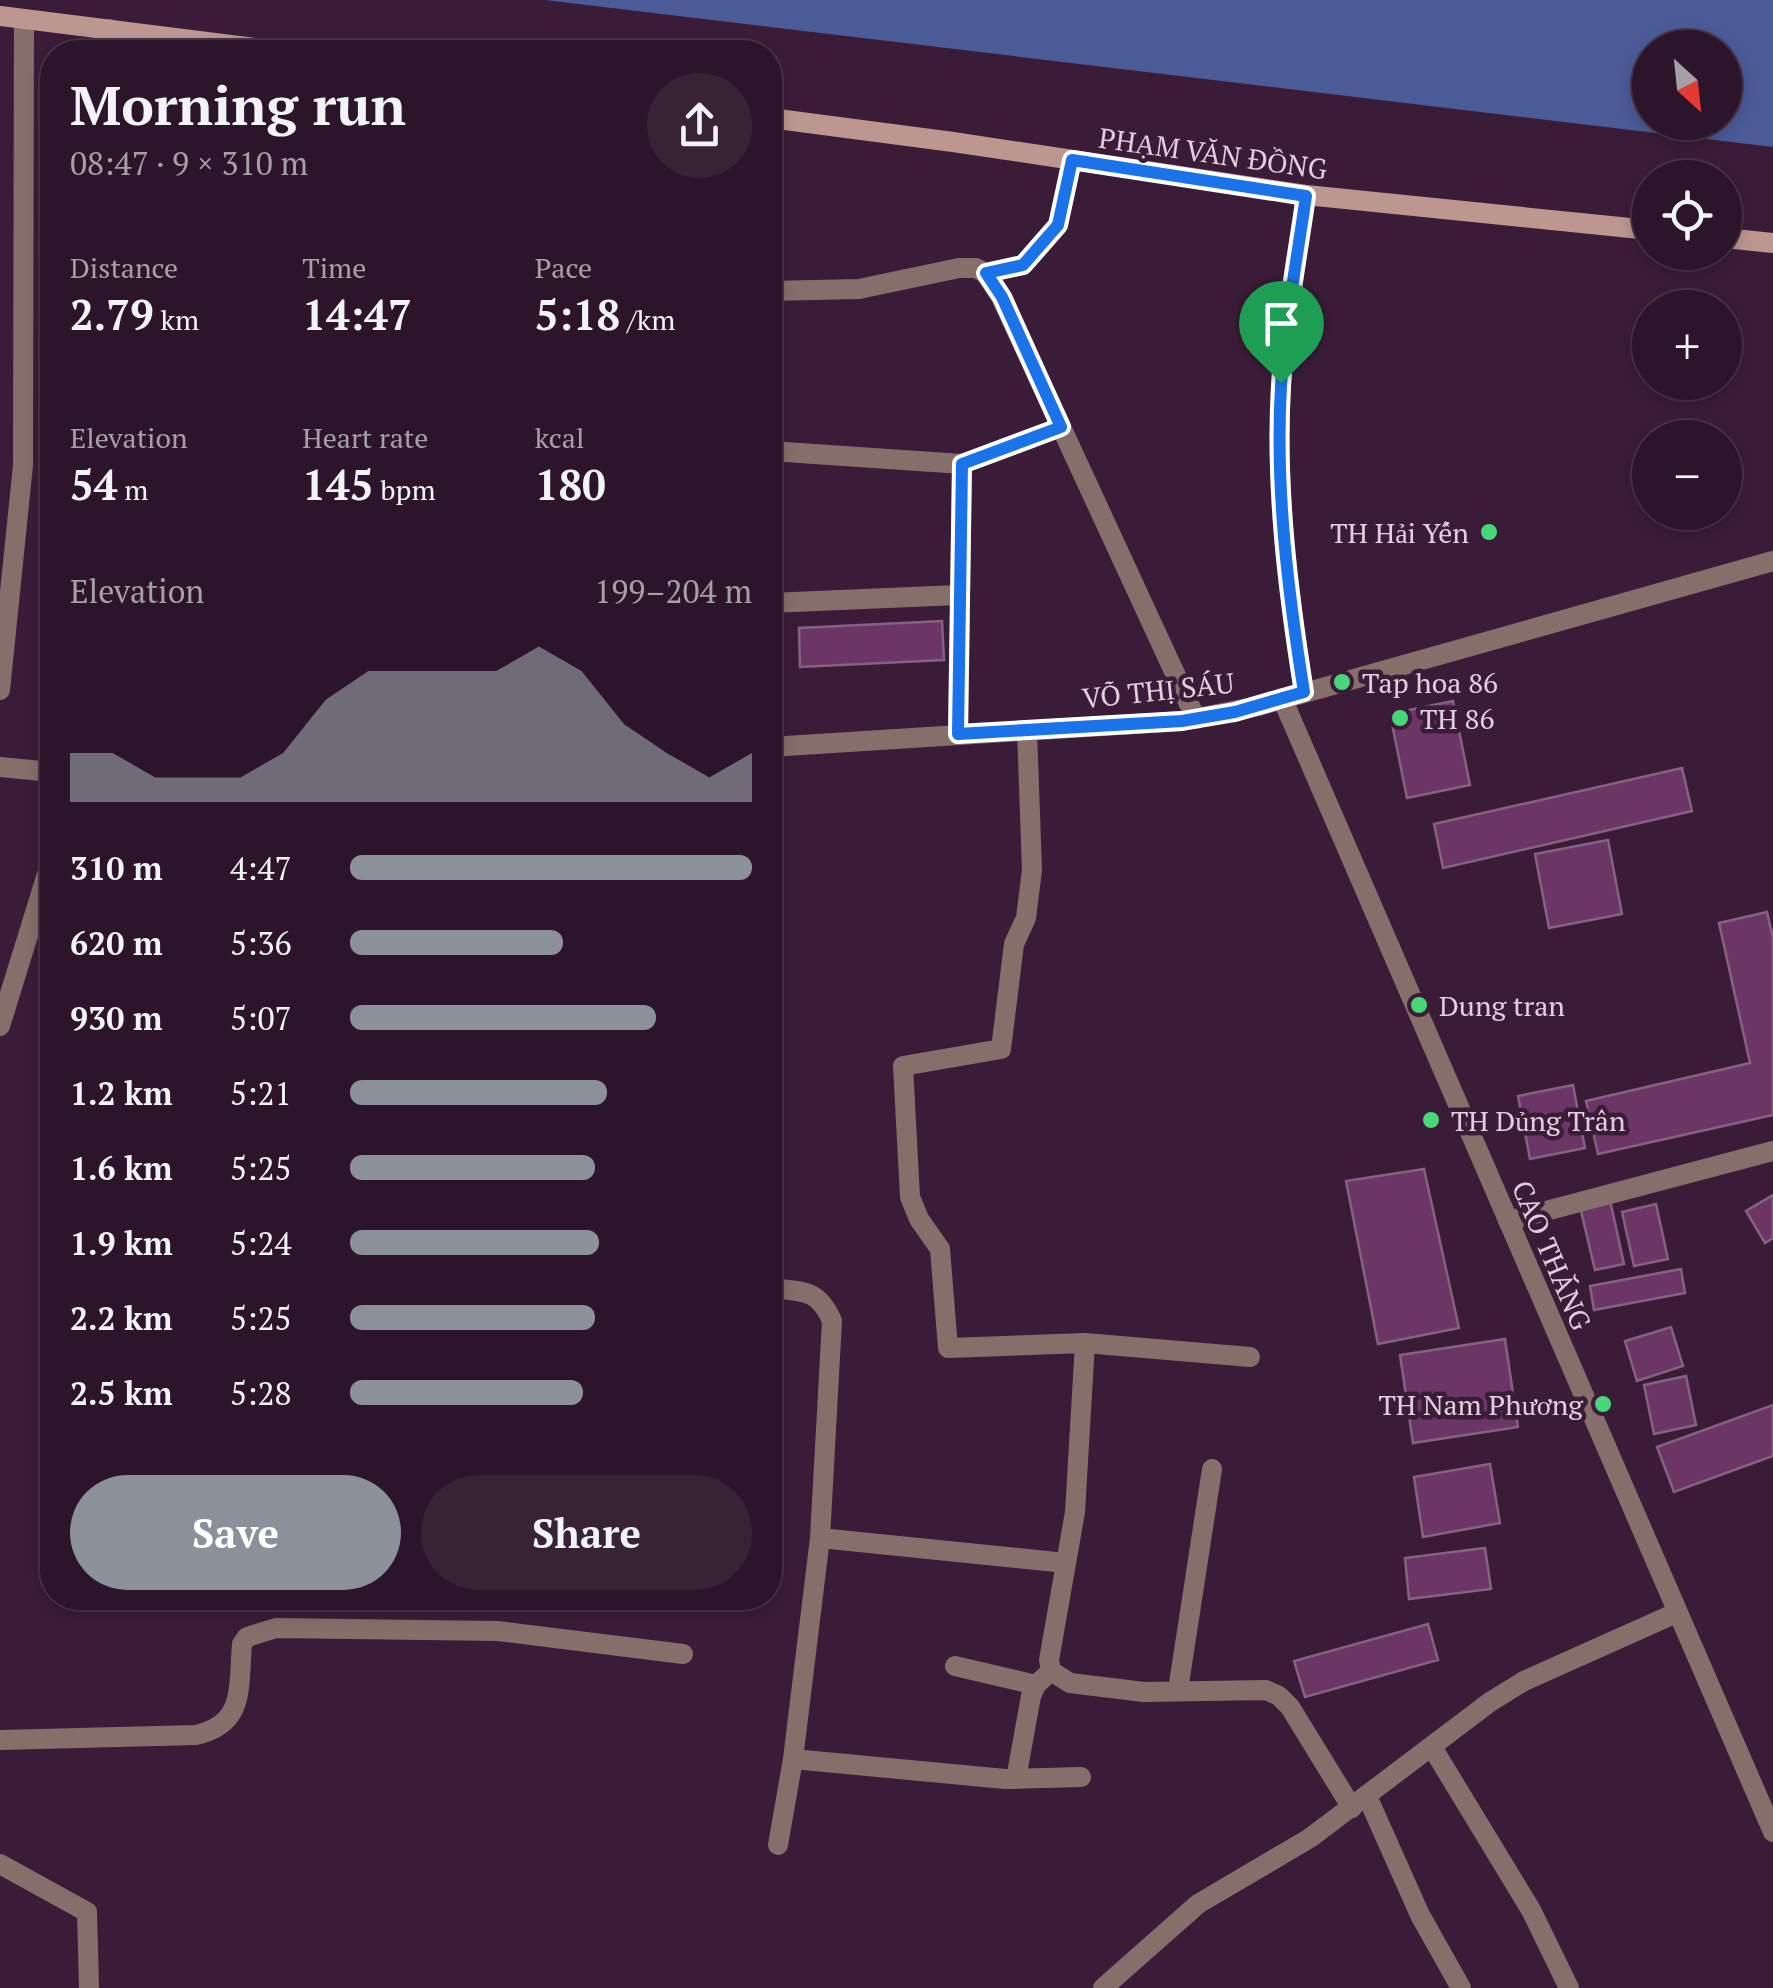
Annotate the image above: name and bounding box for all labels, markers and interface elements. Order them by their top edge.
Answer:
north arrow [1632,30,1742,140]
map controls [1632,30,1742,530]
text: Morning run [70,68,406,141]
button: share [647,73,752,178]
street label: PHẠM VĂN ĐỒNG [1096,119,1330,187]
text: 08:47 · 9 × 310 m [70,142,308,184]
button: locate [1632,160,1742,270]
text: Distance [70,249,178,286]
text: Time [302,249,366,286]
text: Pace [535,249,592,286]
pin [1239,281,1324,384]
text: 2.79 [70,286,154,342]
text: 14:47 [302,286,412,342]
text: 5:18 [535,286,620,342]
button: + [1632,290,1742,400]
icon: arrive [1254,296,1309,351]
text: km [154,301,199,338]
text: /km [620,301,675,338]
text: Elevation [70,419,188,456]
text: Heart rate [302,419,428,456]
text: kcal [535,419,584,456]
button: − [1632,420,1742,530]
text: 54 [70,456,117,512]
text: 145 [302,456,374,512]
text: 180 [535,456,606,512]
text: m [117,471,148,508]
text: bpm [374,471,436,508]
place label: TH Hải Yến [1330,514,1469,551]
marker: TH Hải Yến [1478,521,1500,543]
text: Elevation [70,570,204,612]
text: 199–204 m [594,570,752,612]
street label: VÕ THỊ SÁU [1080,664,1236,716]
place label: Tap hoa 86 [1362,664,1498,701]
marker: Tap hoa 86 [1331,671,1353,693]
place label: TH 86 [1420,700,1494,737]
marker: TH 86 [1389,707,1411,729]
text: 310 m [70,847,162,889]
text: 4:47 [230,847,292,889]
text: 620 m [70,922,162,964]
text: 5:36 [230,922,292,964]
place label: Dung tran [1439,987,1565,1024]
marker: Dung tran [1408,994,1430,1016]
text: 930 m [70,997,162,1039]
text: 5:07 [230,997,292,1039]
text: 1.2 km [70,1072,173,1114]
text: 5:21 [230,1072,292,1114]
place label: TH Dủng Trân [1451,1102,1626,1139]
marker: TH Dủng Trân [1420,1109,1442,1131]
text: 1.6 km [70,1147,173,1189]
text: 5:25 [230,1147,292,1189]
street label: CAO THẮNG [1504,1175,1600,1335]
text: 1.9 km [70,1222,173,1264]
text: 5:24 [230,1222,292,1264]
text: 2.2 km [70,1297,173,1339]
text: 5:25 [230,1297,292,1339]
text: 2.5 km [70,1372,173,1414]
text: 5:28 [230,1372,292,1414]
place label: TH Nam Phương [1378,1386,1584,1423]
marker: TH Nam Phương [1592,1393,1614,1415]
button: Save [70,1475,401,1590]
button: Share [421,1475,752,1590]

